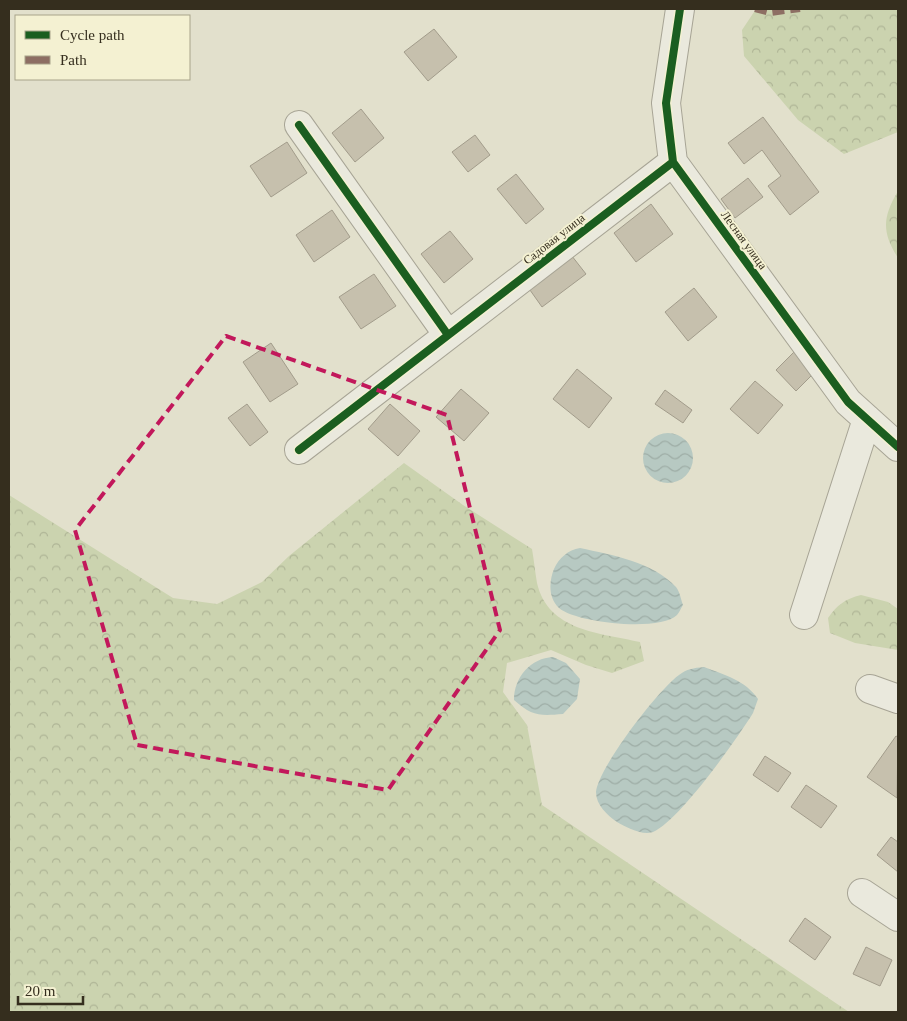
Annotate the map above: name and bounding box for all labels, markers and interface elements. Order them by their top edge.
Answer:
legend [15,15,190,80]
text: Cycle path [60,27,125,43]
text: Path [60,52,87,68]
street label: Лесная улица [718,208,770,273]
street label: Садовая улица [520,210,588,267]
scale bar [18,974,82,1006]
text: 20 m [25,983,56,999]

